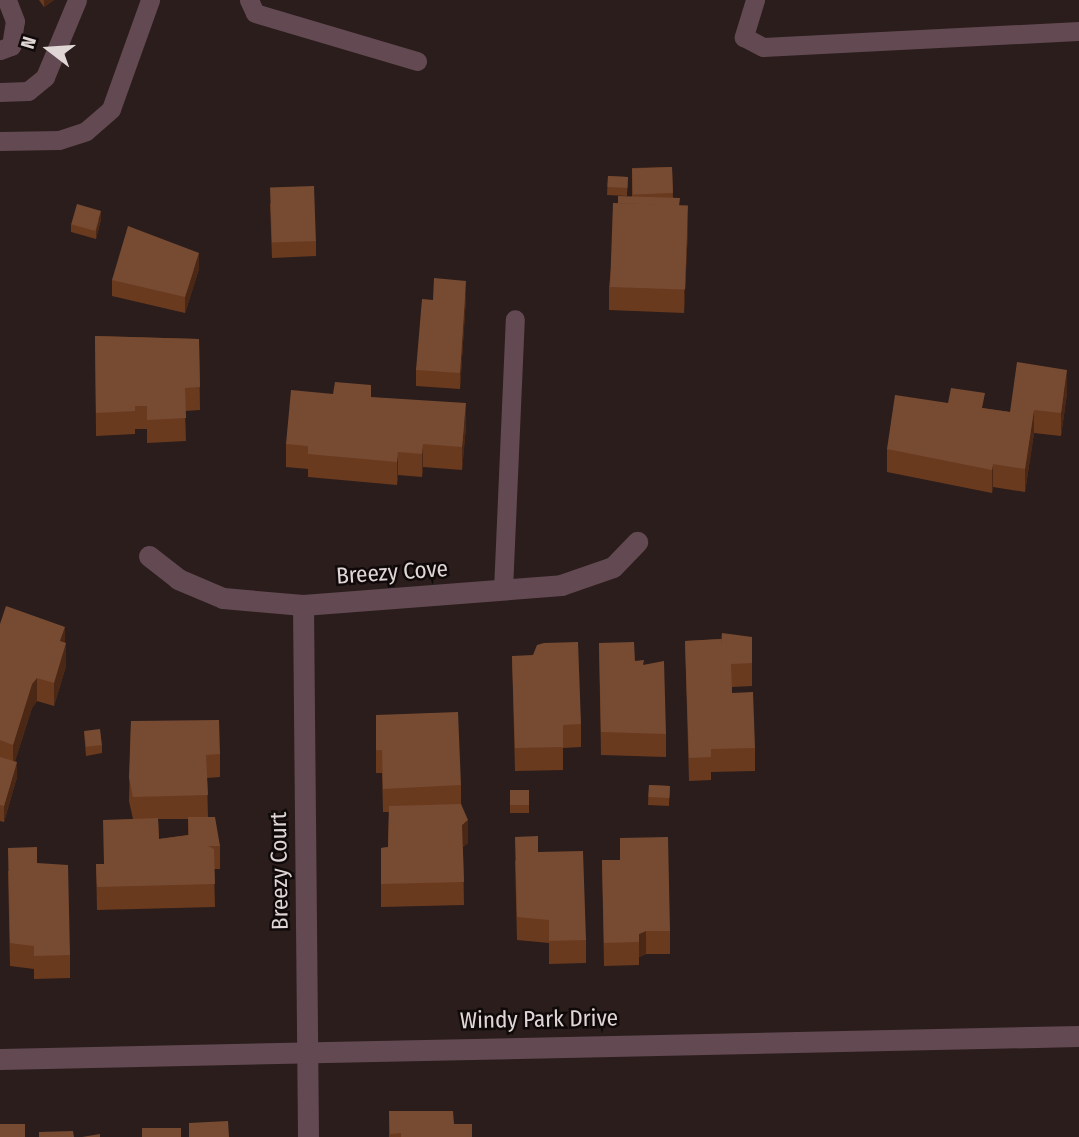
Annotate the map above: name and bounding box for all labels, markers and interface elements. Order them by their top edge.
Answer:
north arrow [14,14,84,84]
text: N [16,34,41,52]
street label: Breezy Cove [335,554,449,590]
street label: Breezy Court [264,812,294,930]
street label: Windy Park Drive [460,1004,618,1034]

